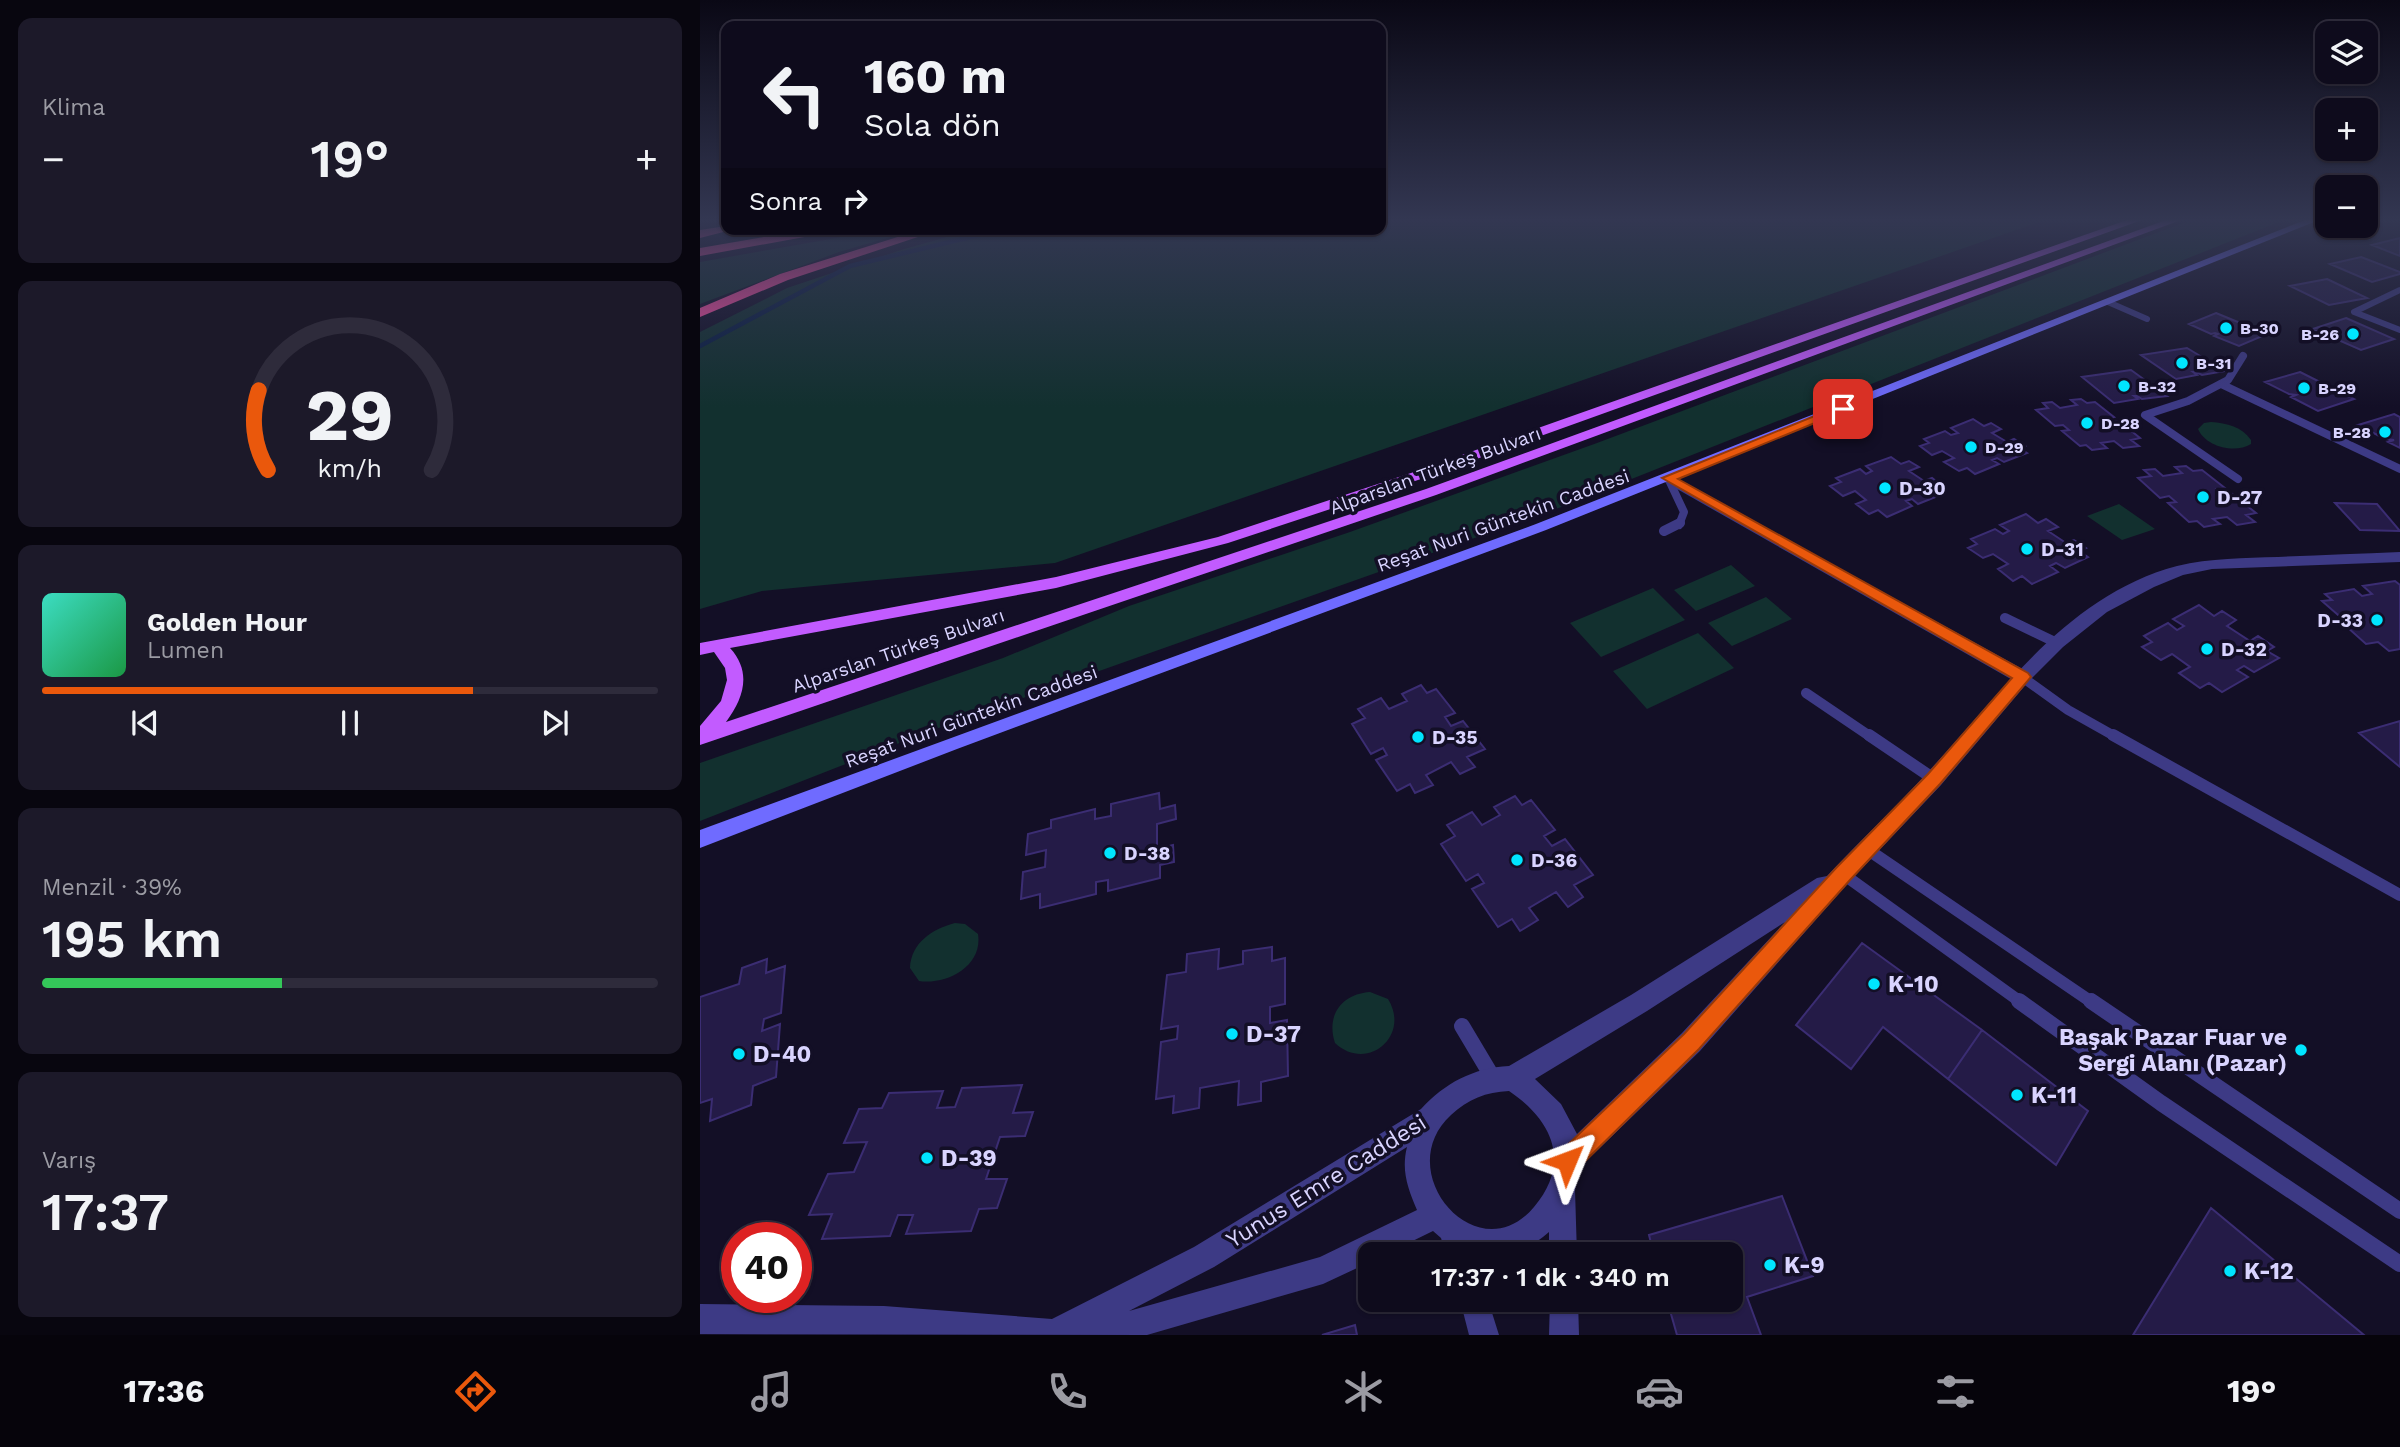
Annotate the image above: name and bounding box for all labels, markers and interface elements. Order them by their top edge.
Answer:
map controls [2315,21,2378,238]
button: layers [2315,21,2378,84]
text: 160 m [864,47,1007,105]
icon: left [749,49,840,140]
text: Klima [42,94,105,121]
button: + [2315,98,2378,161]
text: Sola dön [864,106,1001,144]
text: 19° [311,129,389,190]
text: − [42,137,65,181]
text: + [635,137,658,181]
button: − [2315,175,2378,238]
icon: right [836,182,874,220]
text: Sonra [749,186,822,216]
place label: B-30 [2240,319,2279,338]
marker: B-30 [2218,320,2234,336]
place label: B-26 [2301,325,2339,344]
marker: B-26 [2345,326,2361,342]
place label: B-31 [2196,354,2231,373]
marker: B-31 [2174,355,2190,371]
text: 29 [306,373,394,459]
place label: B-32 [2138,377,2176,396]
marker: B-32 [2116,378,2132,394]
pin [1813,379,1873,439]
place label: B-29 [2318,379,2356,398]
marker: B-29 [2296,380,2312,396]
icon: arrive [1824,390,1862,428]
place label: D-28 [2101,414,2140,433]
marker: D-28 [2079,415,2095,431]
street label: Alparslan Türkeş Bulvarı [1326,422,1544,519]
place label: B-28 [2333,423,2371,442]
marker: B-28 [2377,424,2393,440]
place label: D-29 [1985,438,2024,457]
marker: D-29 [1963,439,1979,455]
text: km/h [318,454,382,483]
street label: Reşat Nuri Güntekin Caddesi [1374,464,1632,577]
place label: D-30 [1899,477,1946,500]
marker: D-30 [1877,480,1893,496]
place label: D-27 [2217,486,2262,509]
marker: D-27 [2195,489,2211,505]
place label: D-31 [2041,538,2084,561]
marker: D-31 [2019,541,2035,557]
street label: Alparslan Türkeş Bulvarı [789,603,1007,698]
text: Golden Hour [147,607,307,637]
place label: D-33 [2317,609,2363,632]
marker: D-33 [2369,612,2385,628]
text: Lumen [147,637,224,664]
place label: D-32 [2221,638,2267,661]
marker: D-32 [2199,641,2215,657]
street label: Reşat Nuri Güntekin Caddesi [842,660,1100,773]
icon: previous [126,704,164,742]
icon: pause [331,704,369,742]
icon: next [536,704,574,742]
place label: D-35 [1432,726,1477,749]
marker: D-35 [1410,729,1426,745]
place label: D-38 [1124,842,1170,865]
marker: D-38 [1102,845,1118,861]
place label: D-36 [1531,849,1577,872]
marker: D-36 [1509,852,1525,868]
text: Menzil · 39% [42,874,182,901]
text: 195 km [42,909,222,970]
place label: K-10 [1888,971,1939,998]
marker: K-10 [1866,976,1882,992]
place label: D-37 [1246,1021,1301,1048]
place label: Başak Pazar Fuar ve Sergi Alanı (Pazar) [2059,1024,2287,1077]
marker: D-37 [1224,1026,1240,1042]
place label: D-40 [753,1041,811,1068]
marker: Başak Pazar Fuar ve Sergi Alanı (Pazar) [2293,1042,2309,1058]
marker: D-40 [731,1046,747,1062]
place label: K-11 [2031,1082,2077,1109]
marker: K-11 [2009,1087,2025,1103]
street label: Yunus Emre Caddesi [1221,1109,1431,1254]
position arrow [1530,1124,1604,1198]
place label: D-39 [941,1145,997,1172]
text: Varış [42,1147,96,1174]
marker: D-39 [919,1150,935,1166]
text: 17:37 [42,1182,169,1243]
speed limit sign: 40 [721,1222,812,1313]
place label: K-9 [1784,1252,1825,1279]
marker: K-9 [1762,1257,1778,1273]
place label: K-12 [2244,1258,2294,1285]
text: 17:37 · 1 dk · 340 m [1431,1262,1670,1292]
marker: K-12 [2222,1263,2238,1279]
icon: directions [451,1367,500,1416]
icon: music [747,1367,796,1416]
icon: phone [1043,1367,1092,1416]
icon: climate [1339,1367,1388,1416]
icon: car [1635,1367,1684,1416]
icon: filters [1931,1367,1980,1416]
text: 17:36 [123,1372,205,1410]
text: 19° [2227,1372,2276,1410]

